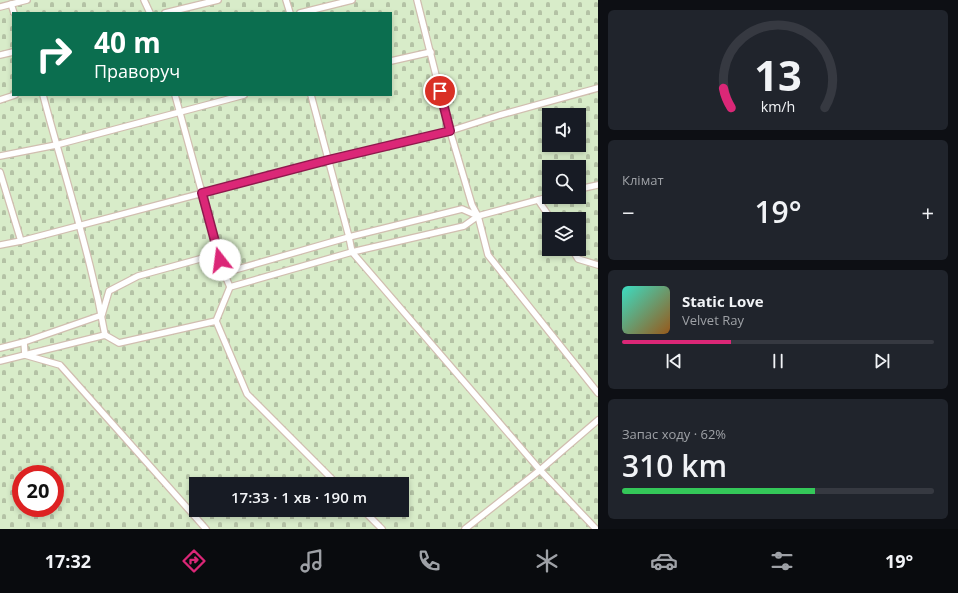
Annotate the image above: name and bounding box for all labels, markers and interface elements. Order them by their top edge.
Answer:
text: 40 m [94,23,161,61]
icon: right [28,28,80,80]
text: 13 [754,47,802,103]
text: Праворуч [94,59,180,83]
pin [423,74,457,108]
icon: arrive [429,80,451,102]
text: km/h [761,96,795,115]
map controls [542,108,586,256]
button: sound [542,108,586,152]
button: search [542,160,586,204]
text: Клімат [622,171,664,189]
text: 19° [754,191,802,232]
text: − [622,197,635,227]
text: + [921,197,934,227]
button: layers [542,212,586,256]
position arrow [199,239,241,281]
text: Static Love [682,291,764,311]
text: Velvet Ray [682,311,744,329]
icon: previous [663,350,685,372]
icon: pause [767,350,789,372]
icon: next [871,350,893,372]
text: Запас ходу · 62% [622,425,726,443]
text: 310 km [622,445,727,486]
speed limit sign: 20 [12,465,64,517]
text: 17:33 · 1 хв · 190 m [231,487,367,507]
icon: directions [180,547,208,575]
icon: music [298,547,326,575]
icon: phone [415,547,443,575]
icon: climate [533,547,561,575]
icon: car [650,547,678,575]
icon: filters [768,547,796,575]
text: 17:32 [45,549,91,573]
text: 19° [885,549,913,573]

